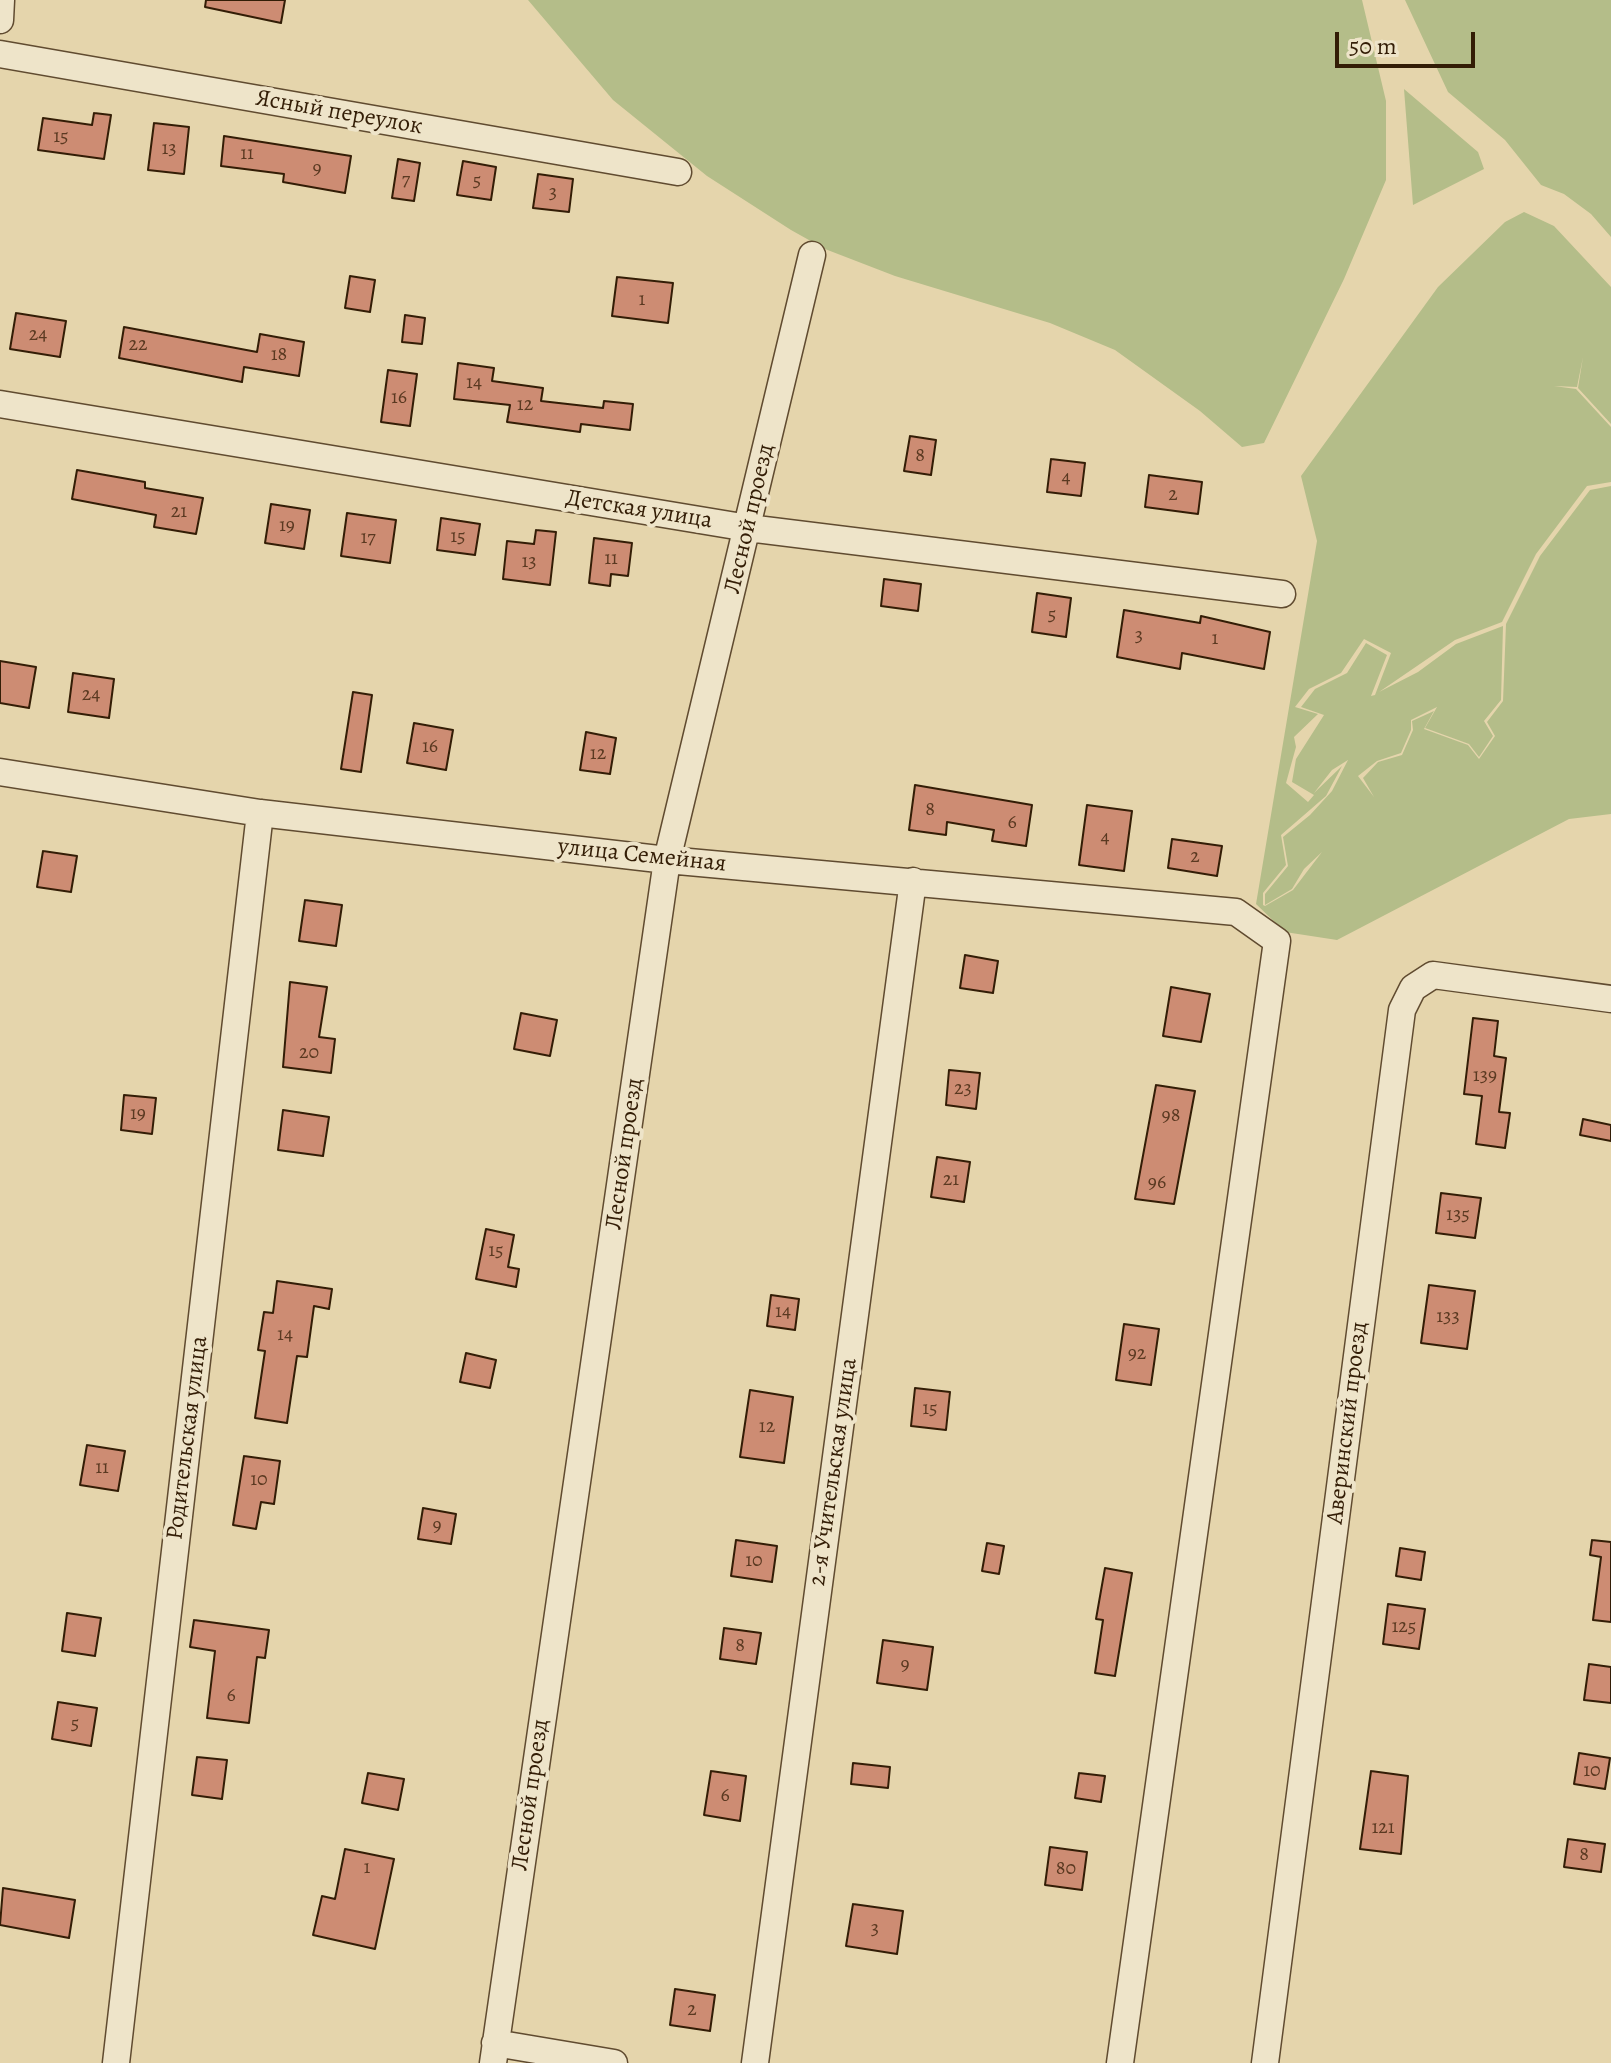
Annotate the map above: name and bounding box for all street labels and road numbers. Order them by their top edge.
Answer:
street label: Ясный переулок [253,84,425,142]
street label: Лесной проезд [719,441,781,597]
street label: Детская улица [564,484,714,536]
street label: улица Семейная [556,833,728,879]
street label: Лесной проезд [600,1076,650,1232]
street label: Аверинский проезд [1321,1320,1375,1526]
street label: Родительская улица [161,1334,215,1542]
street label: 2-я Учительская улица [804,1356,864,1588]
street label: Лесной проезд [506,1717,556,1873]

